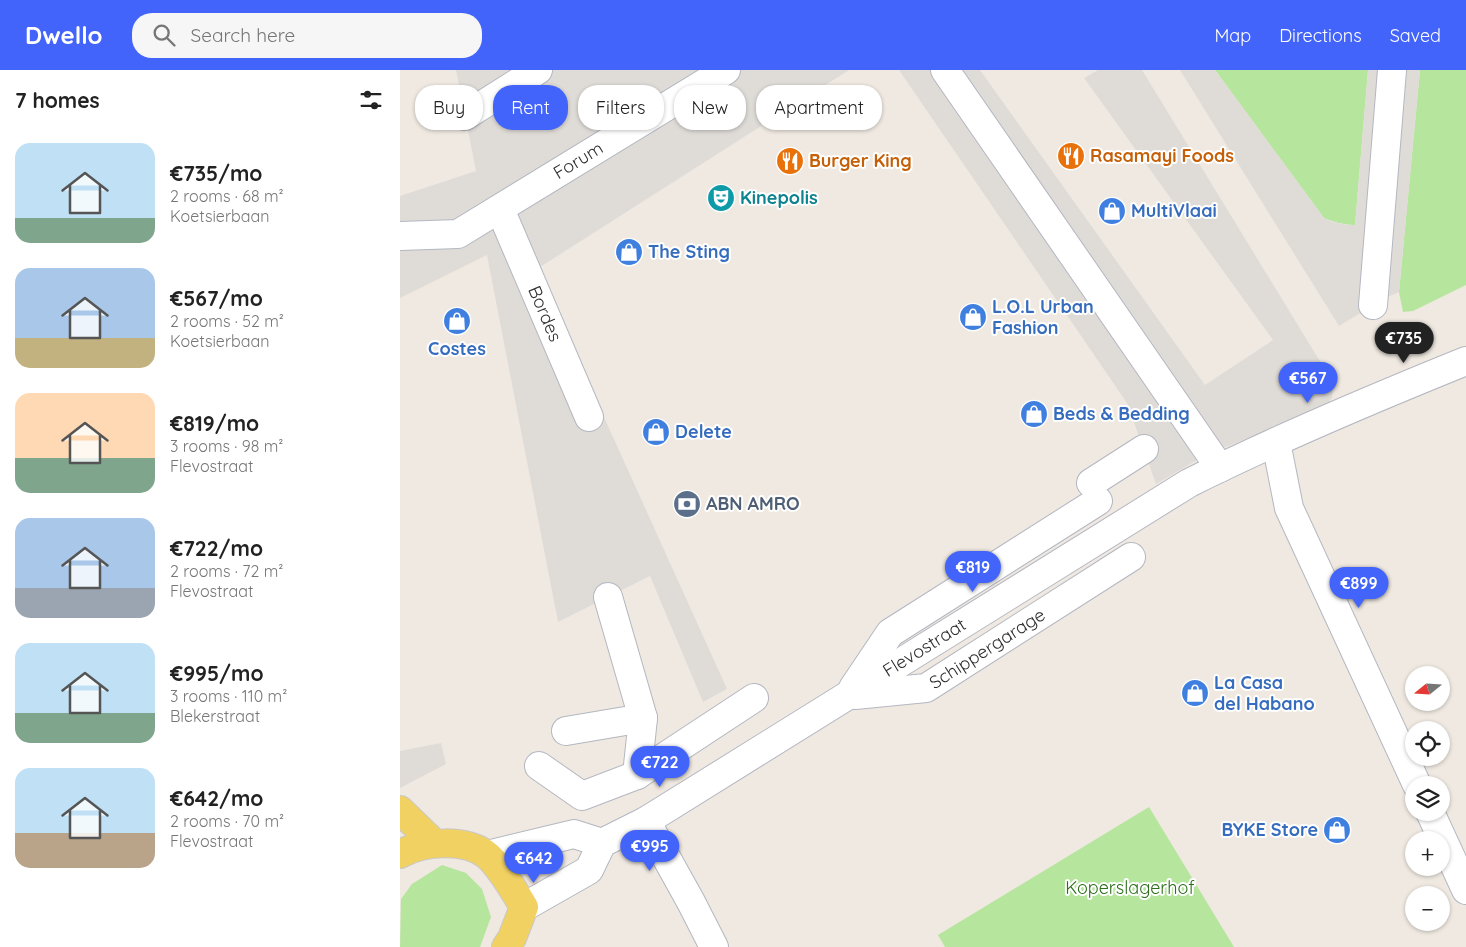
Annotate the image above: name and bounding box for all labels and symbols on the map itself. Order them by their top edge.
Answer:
street label: Forum [549,136,607,184]
restaurant icon: Rasamayi Foods [1056,141,1086,171]
place label: Rasamayi Foods [1090,144,1234,167]
restaurant icon: Burger King [775,146,805,176]
place label: Burger King [809,149,912,172]
theatre icon: Kinepolis [706,183,736,213]
place label: Kinepolis [740,186,818,209]
shop icon: MultiVlaai [1097,196,1127,226]
place label: MultiVlaai [1131,199,1217,222]
shop icon: The Sting [614,237,644,267]
place label: The Sting [648,240,730,263]
street label: Bordes [523,282,567,345]
place label: L.O.L Urban Fashion [992,295,1094,339]
shop icon: L.O.L Urban Fashion [958,302,988,332]
shop icon: Costes [442,306,472,336]
pin: €735 [1374,322,1434,364]
place label: Costes [428,337,486,360]
pin: €567 [1278,362,1338,404]
shop icon: Beds & Bedding [1019,399,1049,429]
place label: Beds & Bedding [1053,402,1190,425]
shop icon: Delete [641,417,671,447]
place label: Delete [675,420,732,443]
bank icon: ABN AMRO [672,489,702,519]
place label: ABN AMRO [706,492,800,515]
pin: €819 [943,550,1003,593]
pin: €899 [1329,566,1389,609]
street label: Schippergarage [925,603,1049,694]
street label: Flevostraat [878,613,970,682]
north arrow [1405,666,1450,711]
place label: La Casa del Habano [1214,671,1315,715]
shop icon: La Casa del Habano [1180,678,1210,708]
pin: €722 [630,746,690,788]
shop icon: BYKE Store [1322,815,1352,845]
place label: BYKE Store [1221,818,1318,841]
pin: €995 [620,830,680,872]
pin: €642 [504,842,564,884]
park label: Koperslagerhof [1065,876,1195,899]

